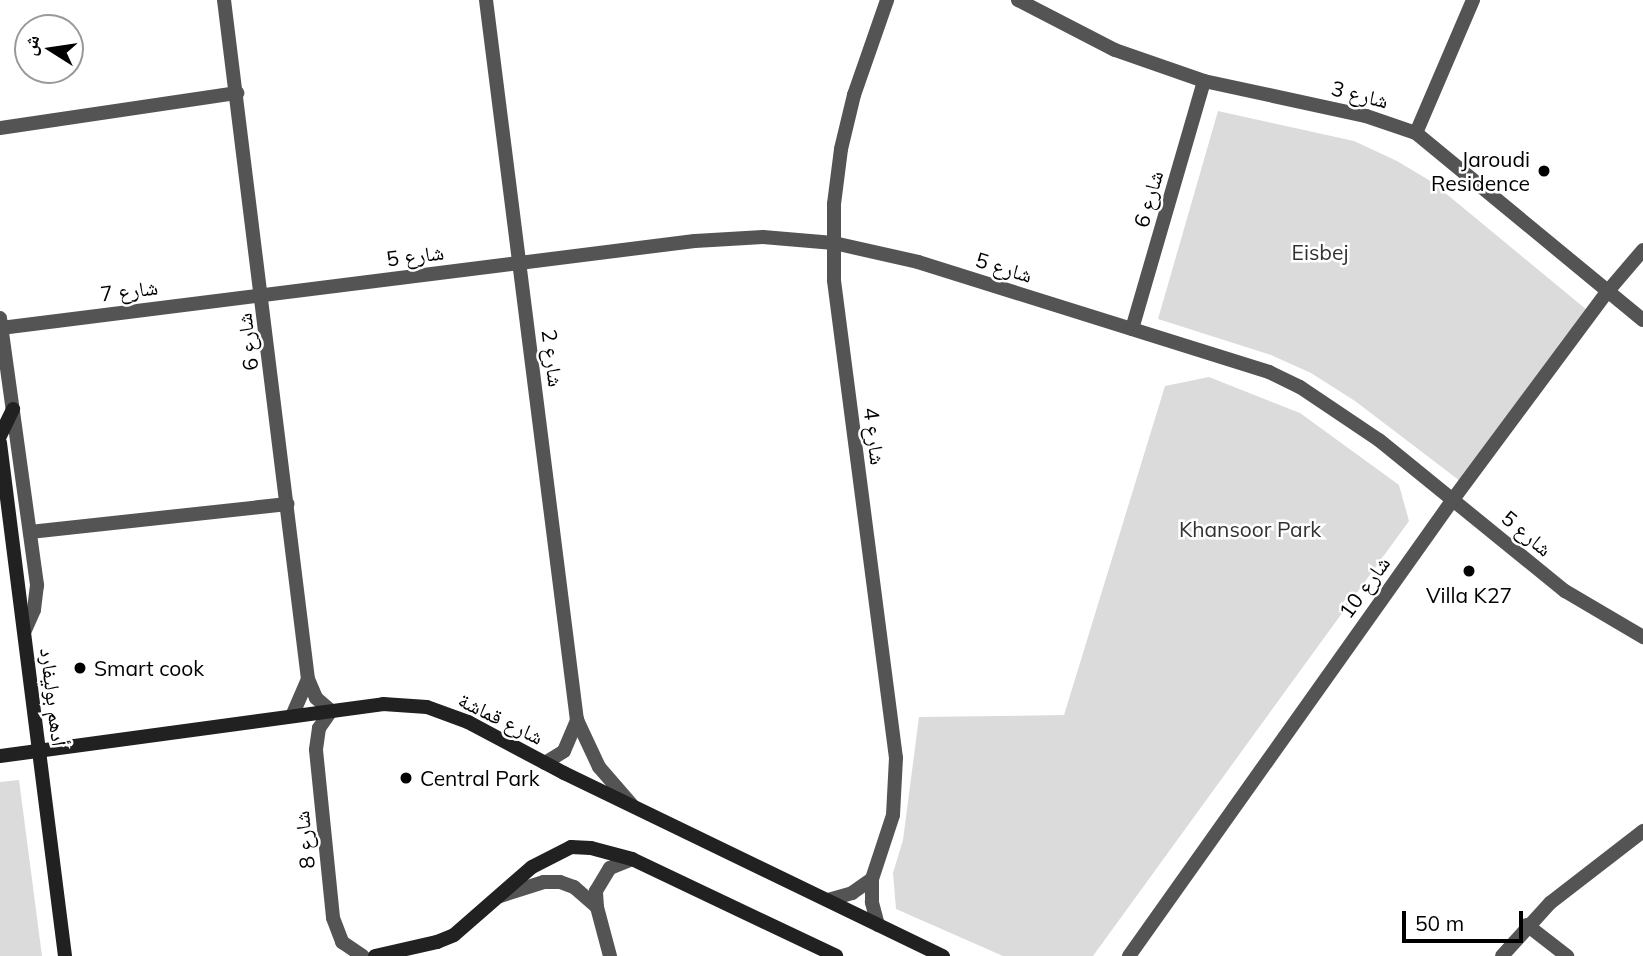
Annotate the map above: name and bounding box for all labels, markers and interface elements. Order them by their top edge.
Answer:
north arrow [14,14,84,84]
text: ش [17,33,44,57]
street label: شارع 3 [1329,75,1391,113]
place label: Jaroudi Residence [1431,146,1530,196]
marker: Jaroudi Residence [1536,163,1552,179]
street label: شارع 6 [1128,168,1168,230]
street label: شارع 5 [385,239,445,271]
park label: Eisbej [1292,239,1348,265]
street label: شارع 5 [973,246,1035,288]
street label: شارع 7 [99,274,159,306]
street label: شارع 6 [231,312,263,372]
street label: شارع 2 [537,328,569,388]
street label: شارع 4 [859,406,891,466]
street label: شارع 5 [1497,505,1557,561]
park label: Khansoor Park [1179,516,1321,542]
street label: شارع 10 [1333,551,1395,623]
marker: Villa K27 [1461,563,1477,579]
place label: Villa K27 [1426,582,1512,608]
street label: أدهم بوليفارد [35,646,73,748]
place label: Smart cook [94,655,204,681]
marker: Smart cook [72,660,88,676]
street label: شارع قماشة [454,687,548,749]
place label: Central Park [420,765,540,791]
marker: Central Park [398,770,414,786]
street label: شارع 8 [288,810,320,870]
scale bar [1405,897,1526,941]
text: 50 m [1415,910,1464,936]

